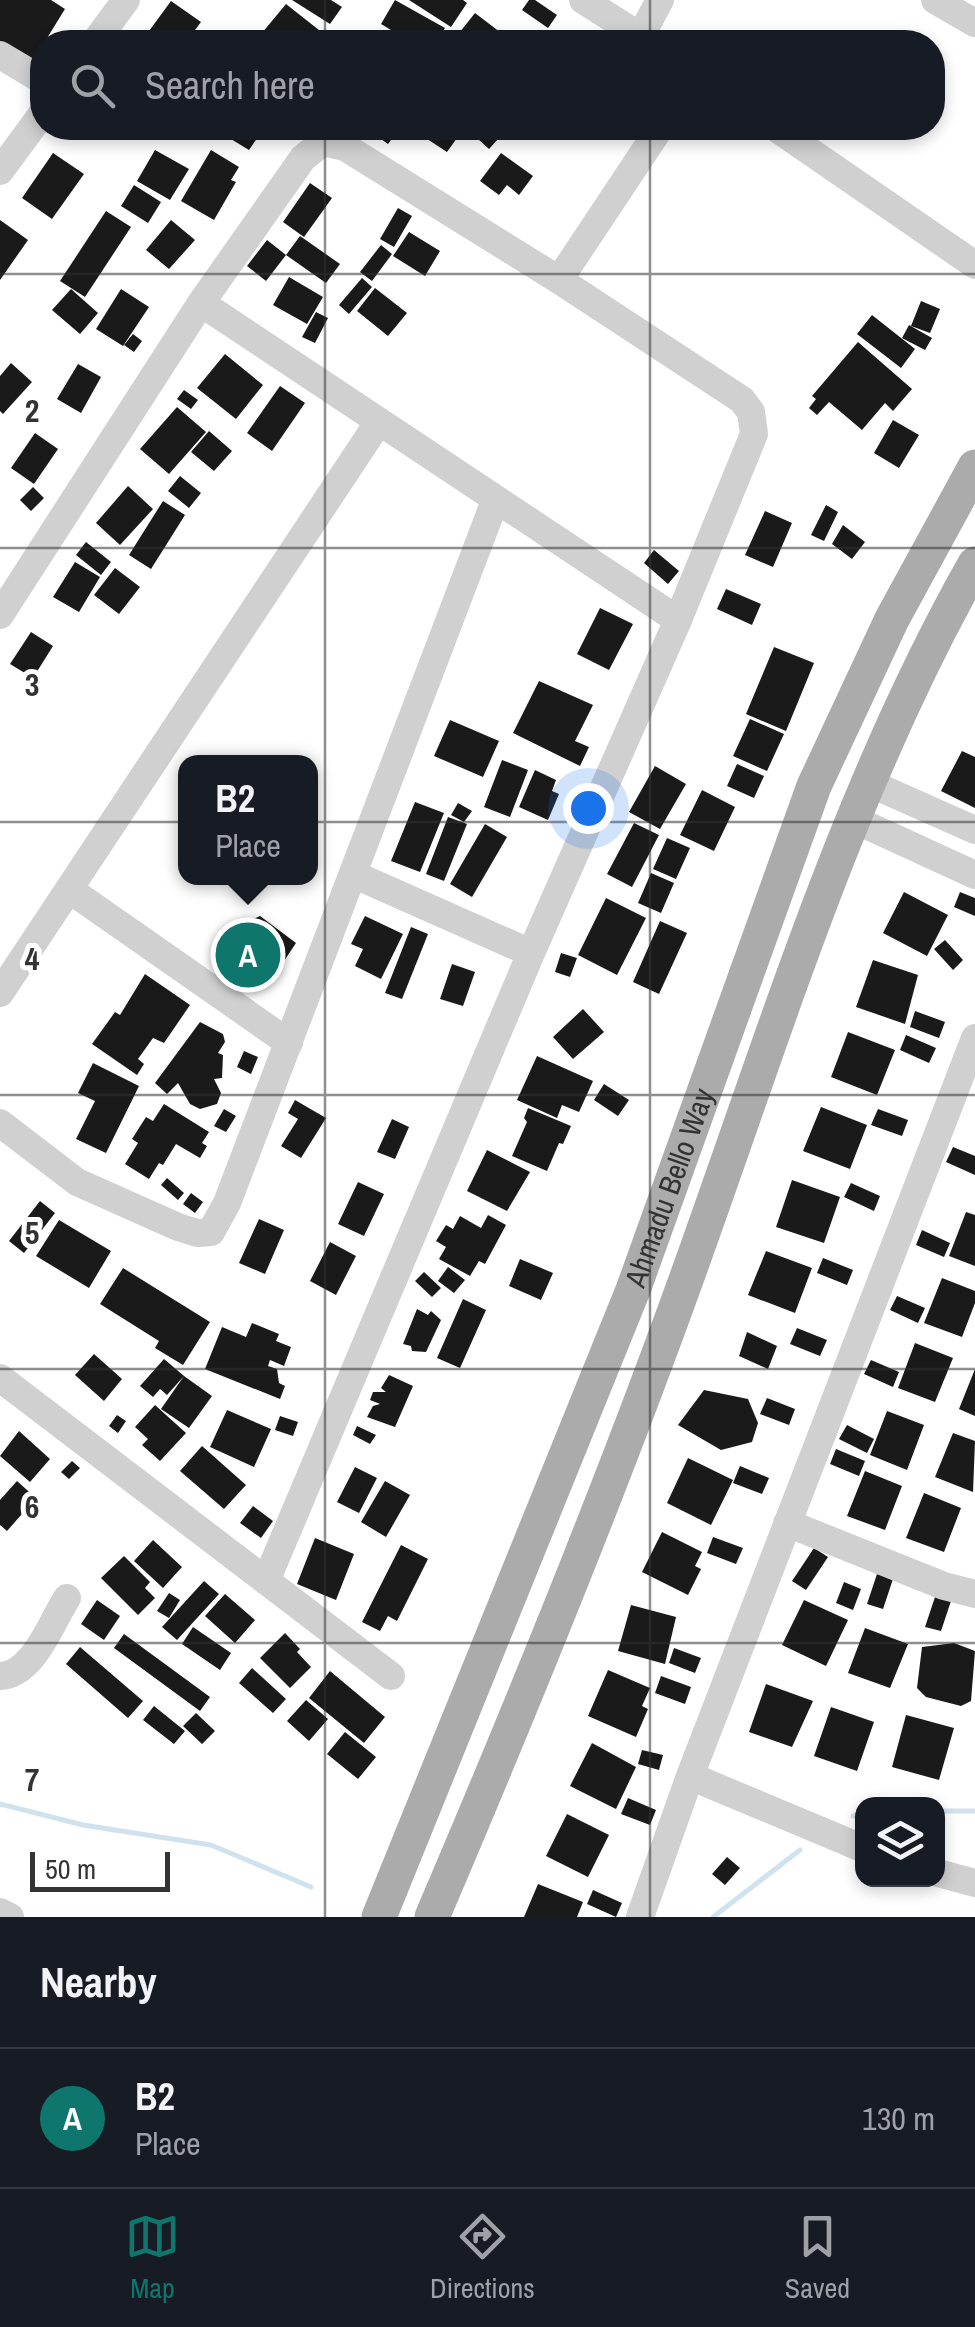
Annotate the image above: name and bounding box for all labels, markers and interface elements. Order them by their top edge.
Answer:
search box [30,30,945,140]
icon: search [65,58,120,113]
text: Search here [145,60,315,111]
text: 2 [25,389,39,432]
text: 3 [25,663,39,706]
popup [178,755,318,885]
text: B2 [215,773,255,824]
your location [563,783,614,834]
text: Place [215,824,281,867]
pin: A [216,918,280,992]
text: 4 [25,937,40,980]
street label: Ahmadu Bello Way [614,1082,723,1293]
text: 5 [25,1211,39,1254]
text: 6 [25,1485,39,1528]
text: 7 [25,1758,39,1801]
map controls [855,1797,945,1887]
button: layers [855,1797,945,1887]
scale bar [30,1847,170,1892]
text: 50 m [45,1850,96,1888]
text: Nearby [40,1954,157,2010]
text: B2 [135,2071,175,2122]
text: A [63,2097,82,2140]
text: 130 m [862,2097,935,2140]
text: Place [135,2122,201,2165]
tab: Map [125,2209,180,2307]
tab: Directions [430,2209,535,2307]
tab: Saved [785,2209,850,2307]

